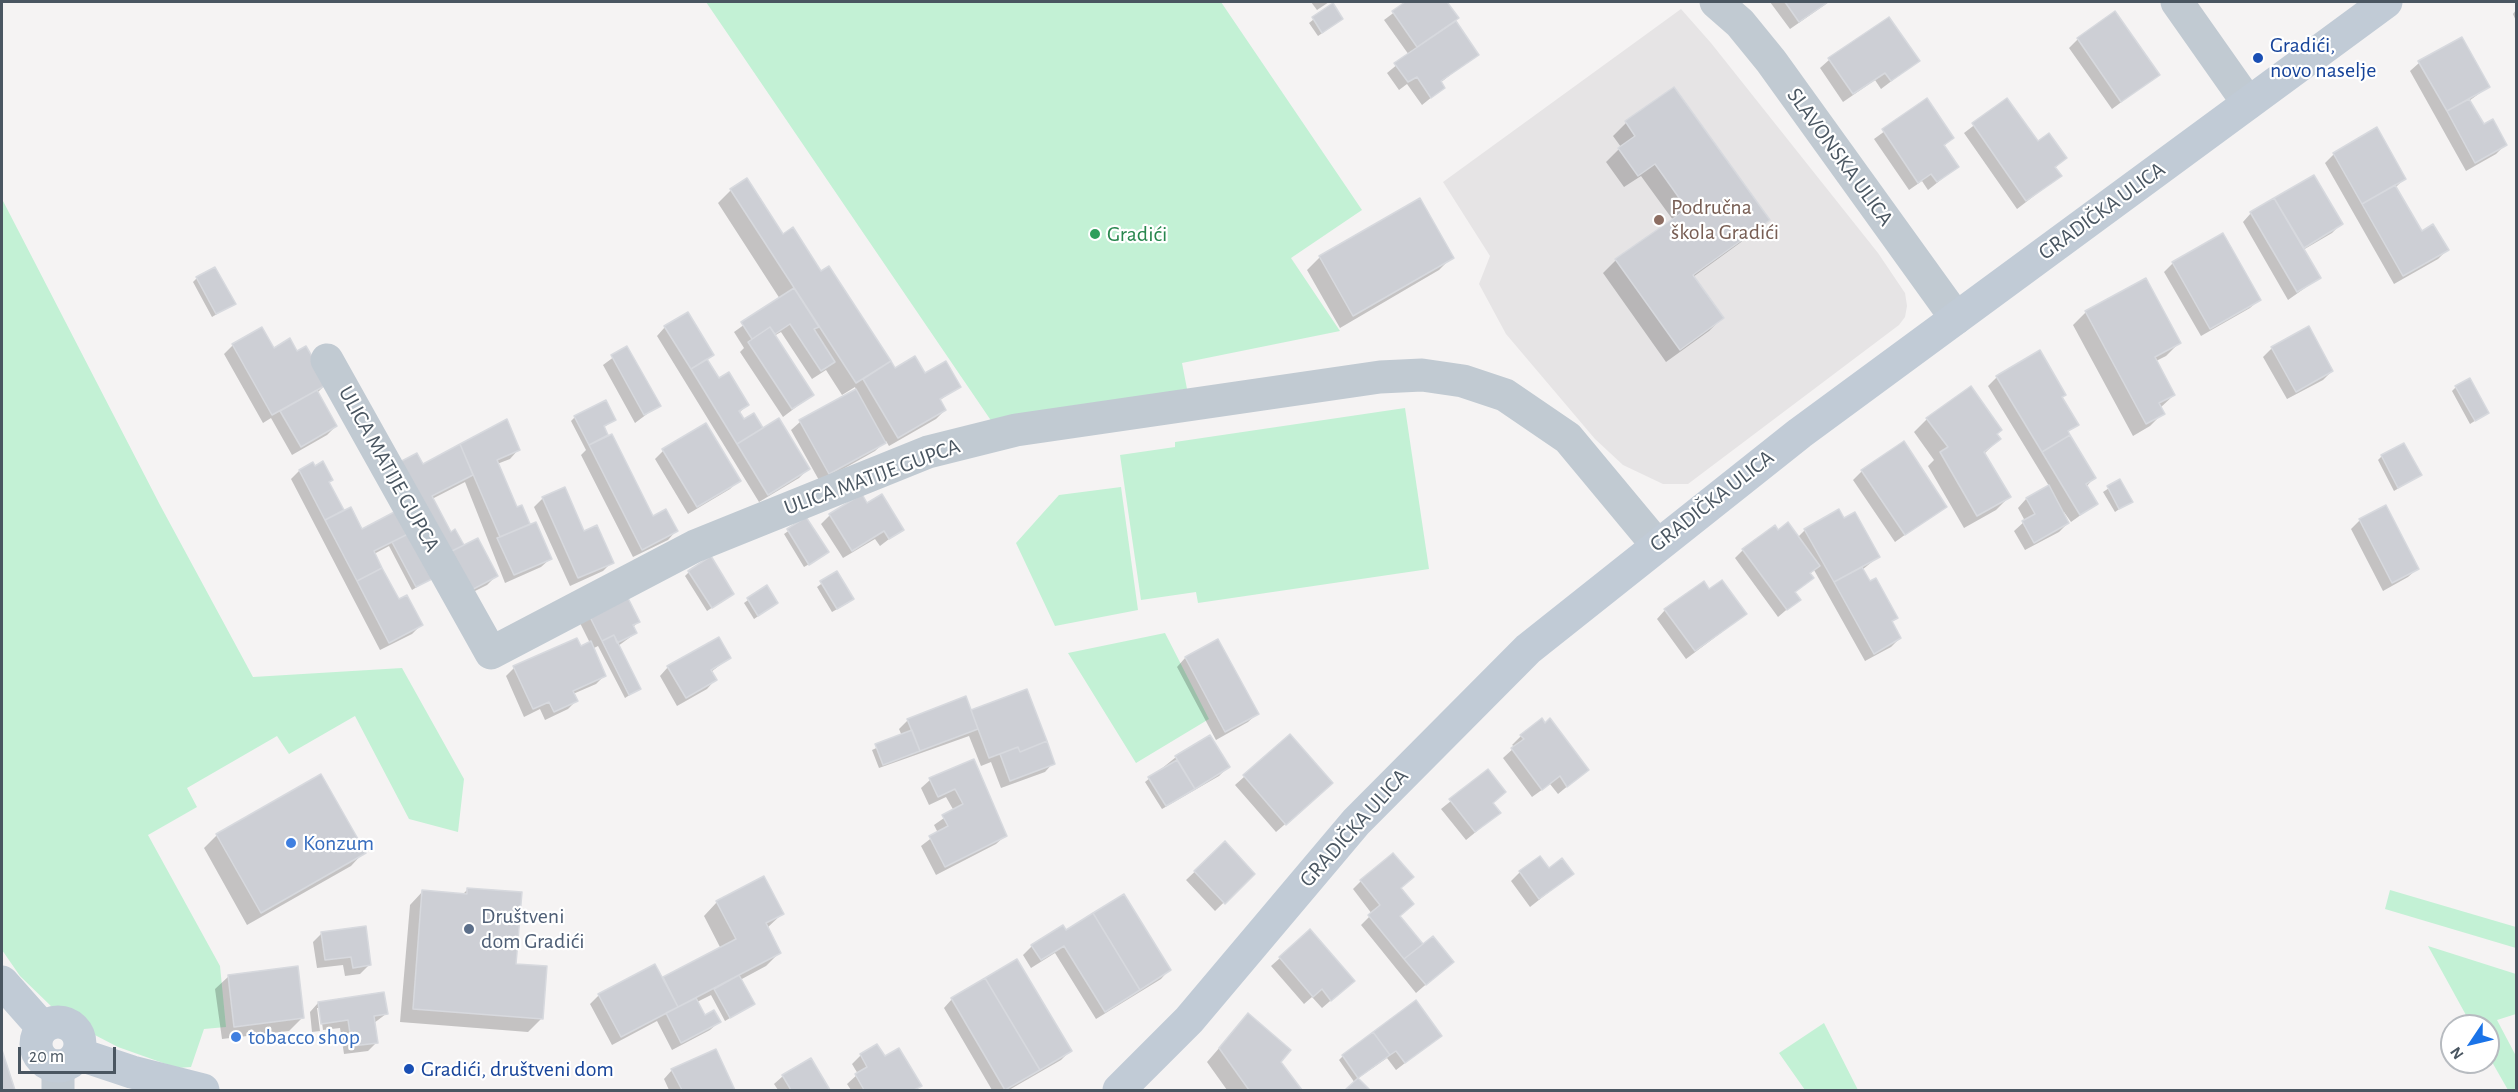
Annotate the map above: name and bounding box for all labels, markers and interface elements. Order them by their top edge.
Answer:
place label: Gradići, novo naselje [2270,32,2376,84]
marker: Gradići, novo naselje [2251,51,2265,65]
street label: SLAVONSKA ULICA [1781,83,1899,231]
street label: GRADIČKA ULICA [2033,156,2171,266]
place label: Područna škola Gradići [1671,194,1779,246]
marker: Područna škola Gradići [1652,213,1666,227]
place label: Gradići [1107,221,1167,247]
marker: Gradići [1088,227,1102,241]
street label: ULICA MATIJE GUPCA [333,382,445,556]
street label: ULICA MATIJE GUPCA [780,433,964,521]
street label: GRADIČKA ULICA [1645,444,1779,558]
street label: GRADIČKA ULICA [1294,763,1414,893]
place label: Konzum [303,830,374,856]
marker: Konzum [284,836,298,850]
place label: Društveni dom Gradići [481,903,585,954]
marker: Društveni dom Gradići [462,922,476,936]
north arrow [2440,1014,2500,1074]
place label: tobacco shop [248,1024,360,1050]
marker: tobacco shop [229,1030,243,1044]
scale bar [21,1035,118,1073]
text: N [2447,1044,2467,1062]
text: 20 m [29,1048,64,1066]
place label: Gradići, društveni dom [421,1056,614,1082]
marker: Gradići, društveni dom [402,1062,416,1076]

